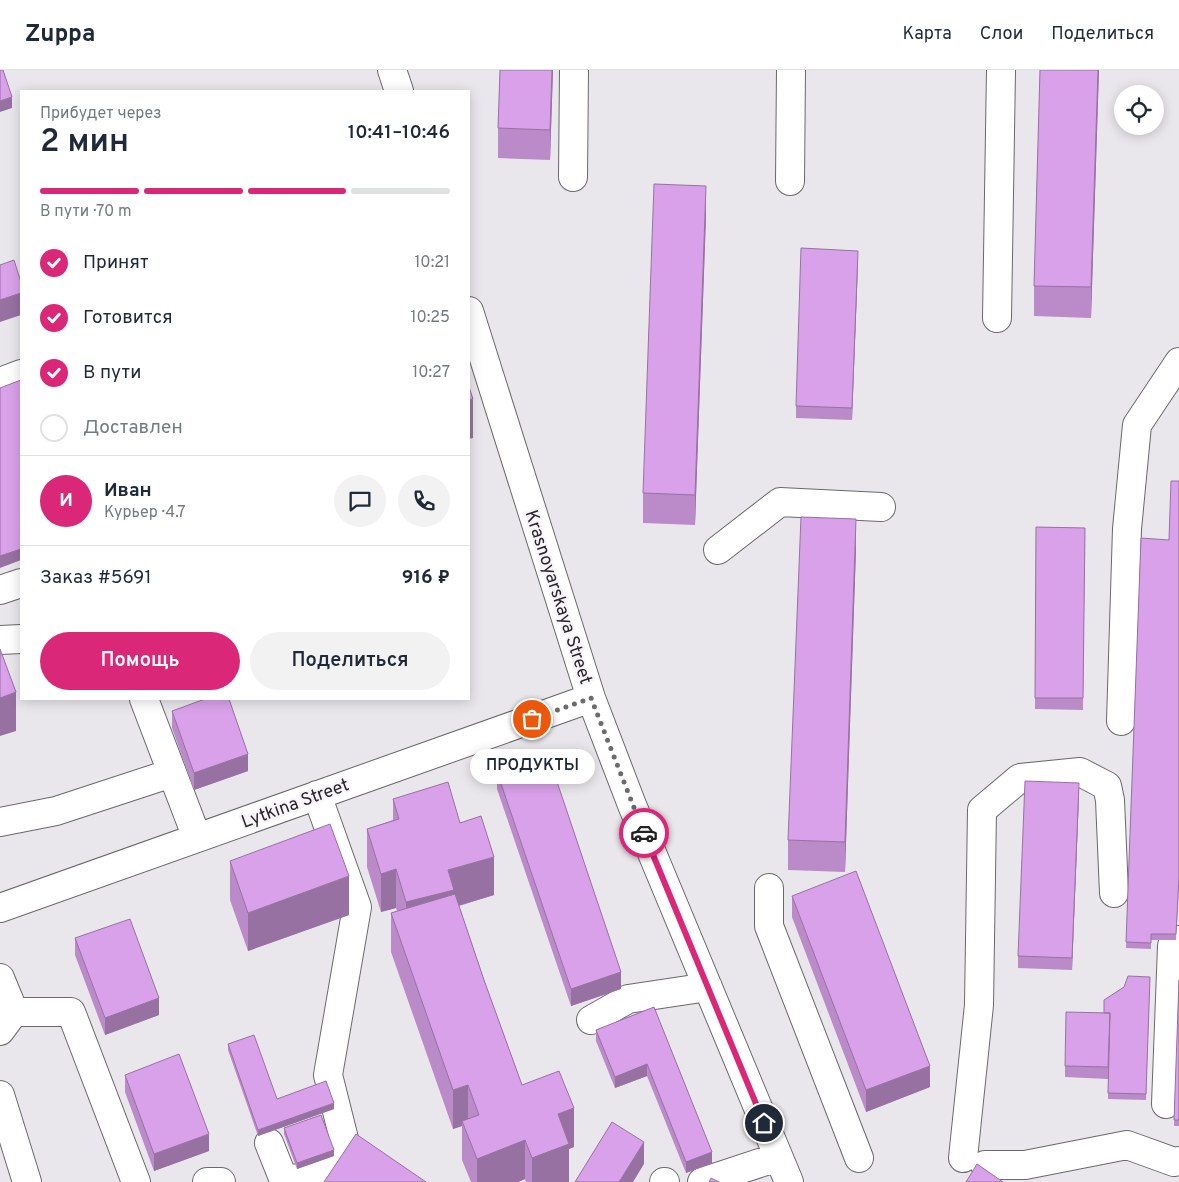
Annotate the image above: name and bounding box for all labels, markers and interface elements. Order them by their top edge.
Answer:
text: Zuppa [25,20,95,50]
text: Карта [902,23,952,46]
text: Слои [980,23,1023,46]
text: Поделиться [1051,23,1154,46]
map controls [1114,85,1164,135]
button: locate [1114,85,1164,135]
text: Прибудет через [40,104,162,124]
text: 10:41–10:46 [348,121,450,145]
text: 2 мин [40,123,129,163]
text: В пути · 70 m [40,202,132,222]
icon: check [40,249,68,277]
text: Принят [83,251,149,275]
text: 10:21 [414,253,450,273]
icon: check [40,304,68,332]
text: Готовится [83,306,173,330]
text: 10:25 [410,308,450,328]
icon: check [40,359,68,387]
text: В пути [83,361,141,385]
text: 10:27 [412,363,450,383]
text: Доставлен [83,416,183,440]
button: chat [334,475,386,527]
button: phone [398,475,450,527]
text: Иван [104,479,152,503]
text: И [59,489,73,513]
text: Курьер · 4.7 [104,503,186,523]
street label: Krasnoyarskaya Street [519,507,597,688]
text: Заказ #5691 [40,566,152,590]
text: 916 ₽ [402,566,450,590]
button: Помощь [40,632,240,690]
button: Поделиться [250,632,450,690]
pin [511,698,553,740]
icon: bag [518,705,546,733]
callout: ПРОДУКТЫ [470,749,594,784]
text: ПРОДУКТЫ [486,756,579,776]
street label: Lytkina Street [238,774,353,835]
courier [619,808,669,858]
icon: car [630,819,658,847]
pin [743,1102,785,1144]
icon: home [750,1109,778,1137]

